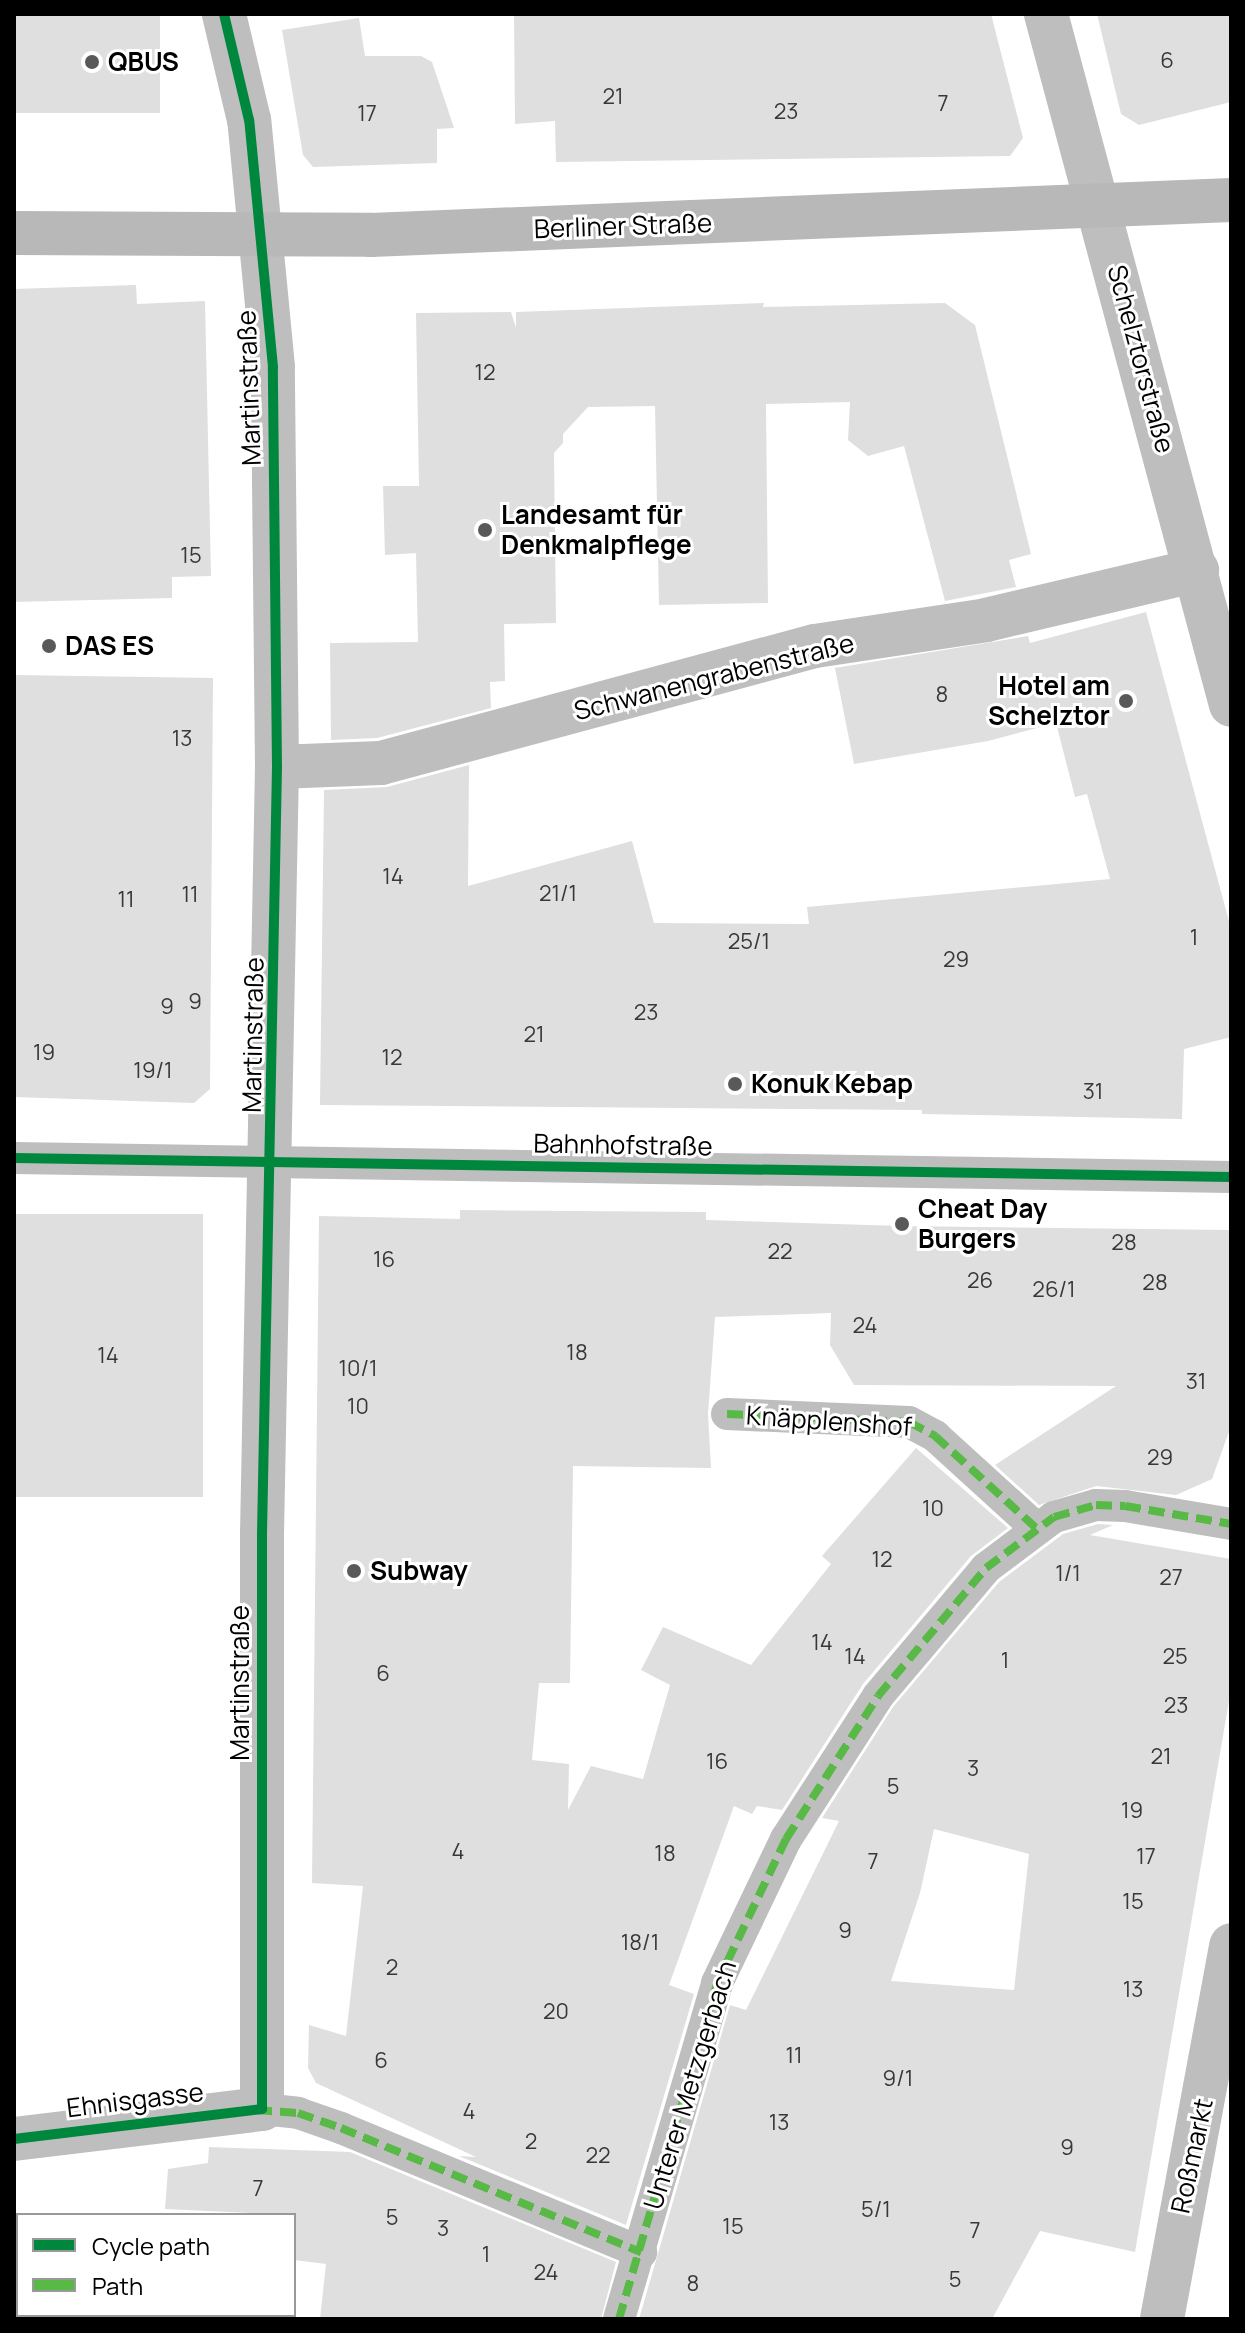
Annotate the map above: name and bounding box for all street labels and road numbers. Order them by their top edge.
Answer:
street label: Berliner Straße [533,207,713,245]
street label: Schelztorstraße [1101,262,1181,456]
street label: Martinstraße [231,310,267,466]
street label: Schwanengrabenstraße [571,627,857,727]
street label: Martinstraße [236,957,270,1113]
street label: Bahnhofstraße [533,1128,713,1162]
street label: Knäpplenshof [745,1400,913,1442]
street label: Martinstraße [224,1605,256,1761]
street label: Unterer Metzgerbach [637,1957,743,2213]
street label: Ehnisgasse [65,2076,205,2124]
street label: Roßmarkt [1165,2096,1219,2216]

